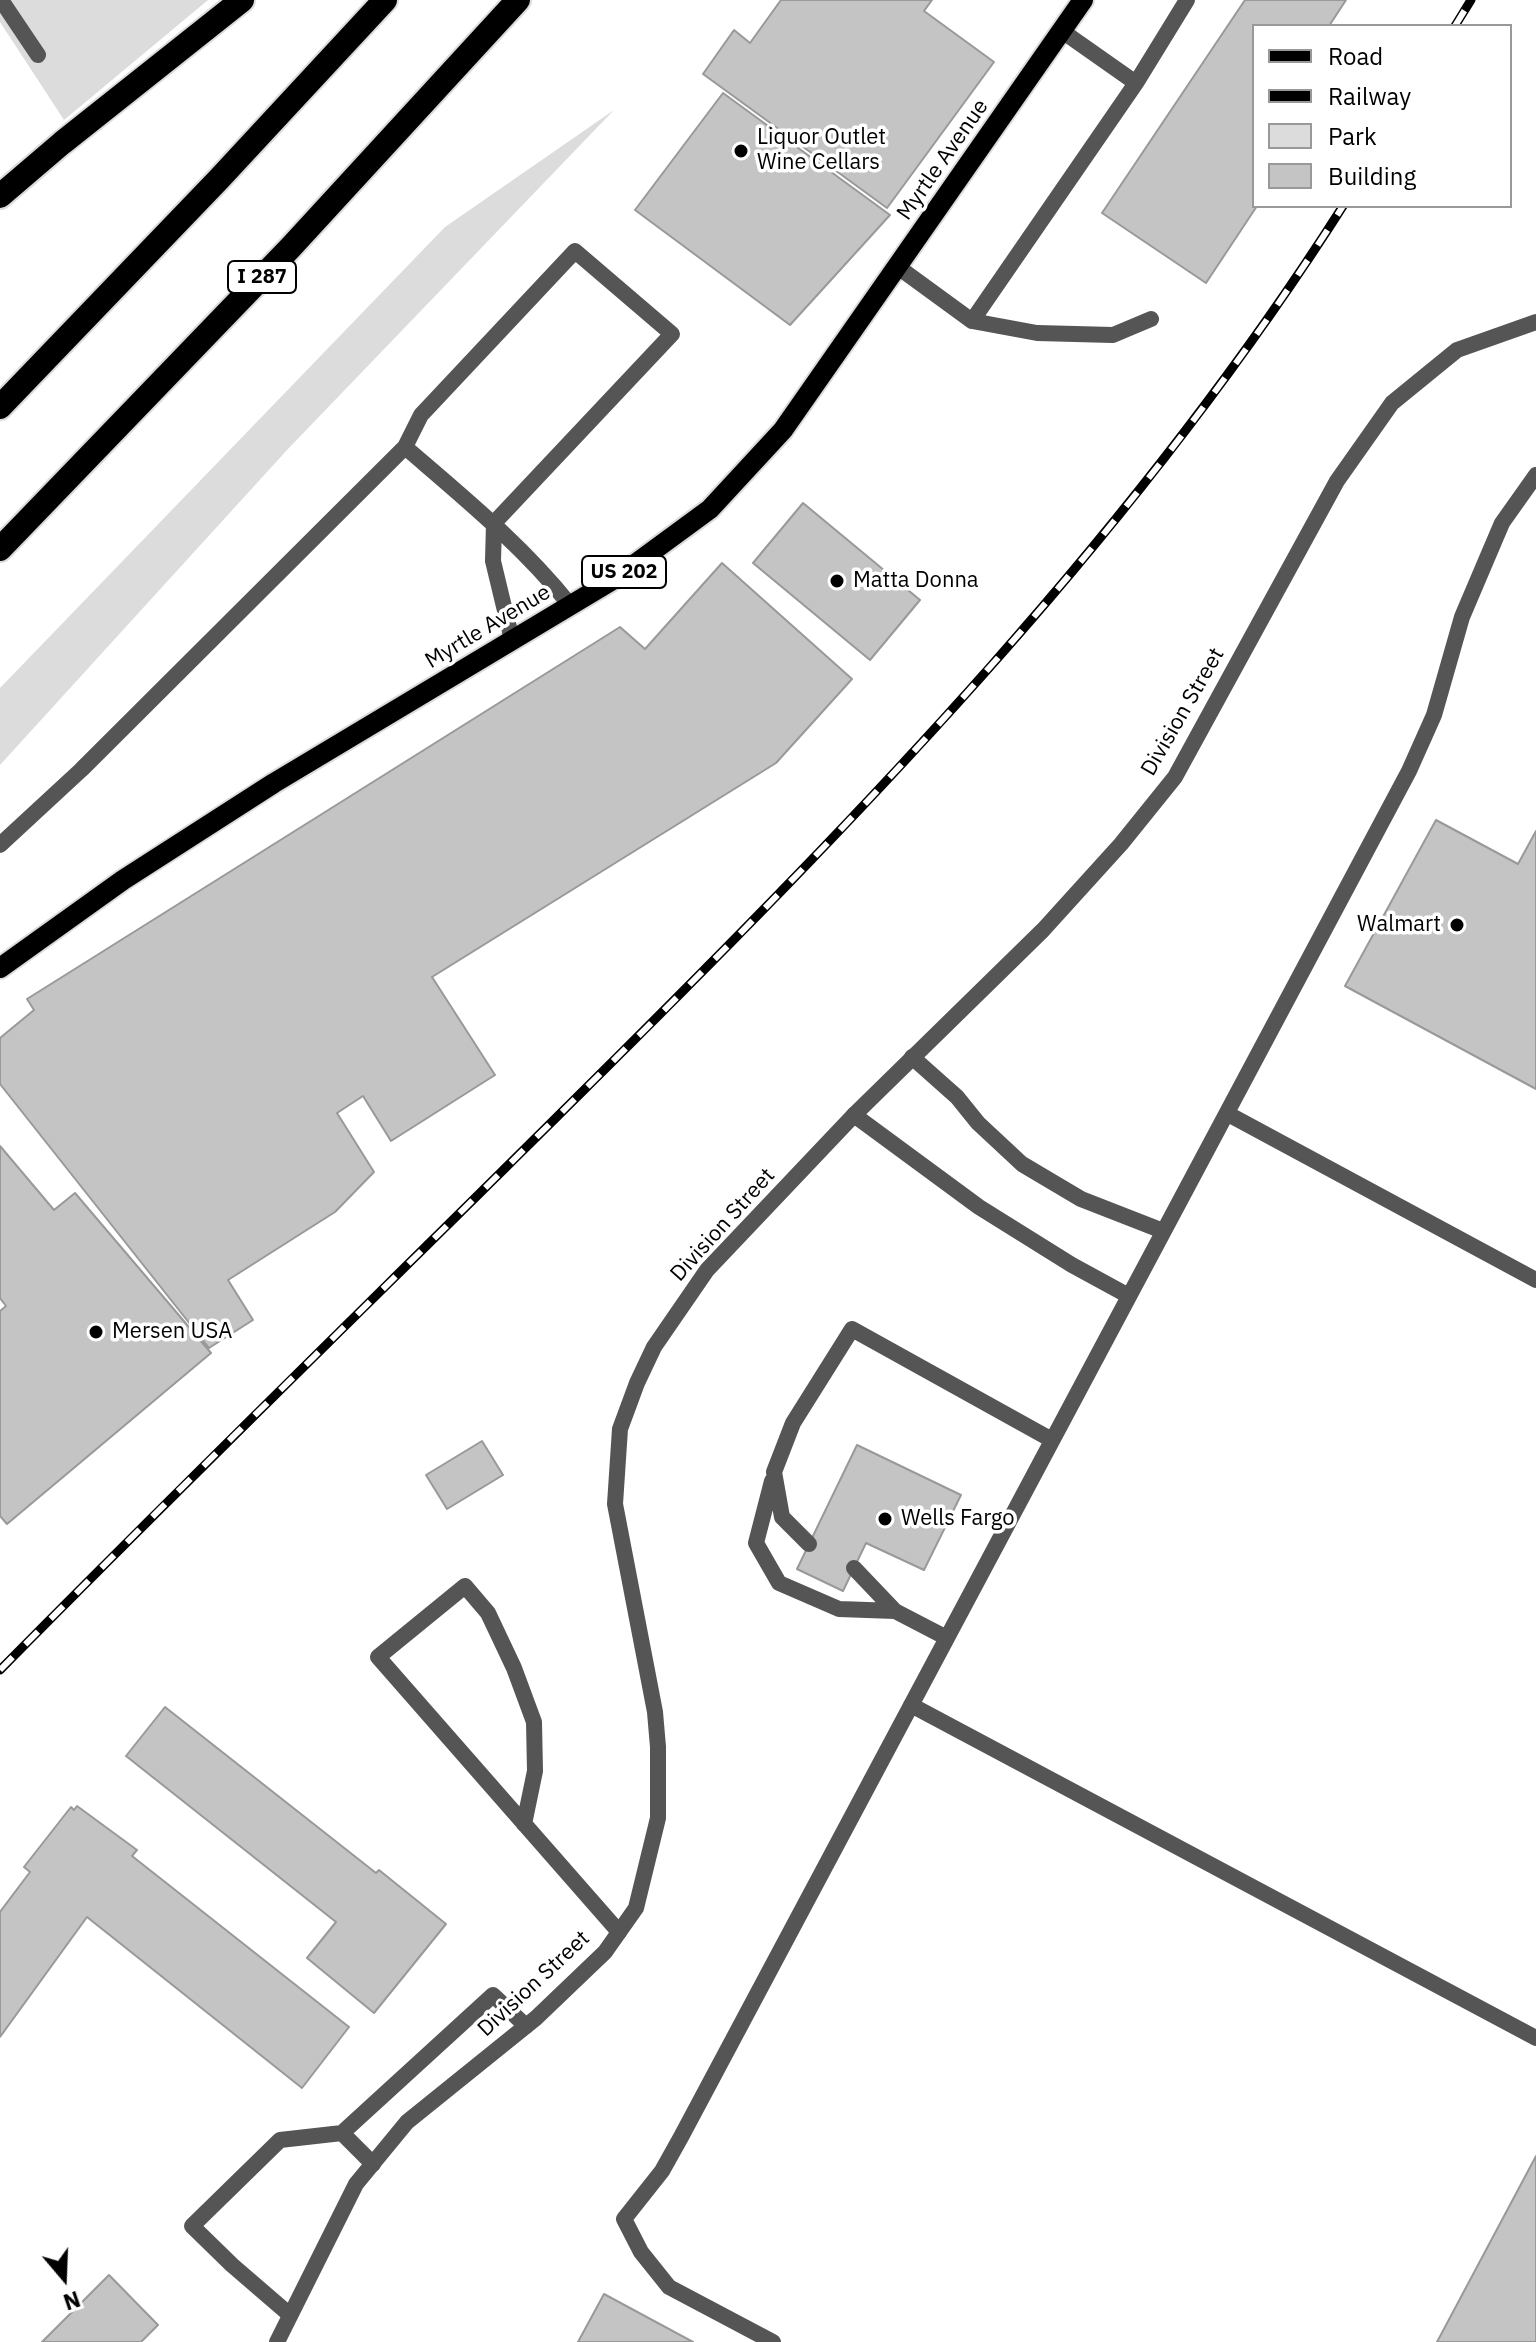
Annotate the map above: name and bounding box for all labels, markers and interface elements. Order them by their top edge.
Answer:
legend [1252,24,1512,208]
text: Road [1328,40,1383,72]
text: Railway [1328,80,1411,112]
street label: Myrtle Avenue [892,94,994,226]
text: Park [1328,120,1377,152]
place label: Liquor Outlet Wine Cellars [757,125,886,176]
marker: Liquor Outlet Wine Cellars [732,142,750,160]
text: Building [1328,160,1416,192]
road number: I 287 [228,261,296,293]
road number: US 202 [582,556,666,588]
place label: Matta Donna [853,568,979,594]
marker: Matta Donna [828,572,846,590]
street label: Myrtle Avenue [421,579,555,675]
street label: Division Street [1136,643,1230,781]
place label: Walmart [1357,912,1441,938]
marker: Walmart [1448,916,1466,934]
street label: Division Street [665,1163,781,1287]
place label: Mersen USA [112,1319,232,1345]
marker: Mersen USA [87,1323,105,1341]
place label: Wells Fargo [901,1506,1015,1532]
marker: Wells Fargo [876,1510,894,1528]
street label: Division Street [473,1926,595,2042]
north arrow [24,2238,104,2318]
text: N [60,2285,84,2317]

